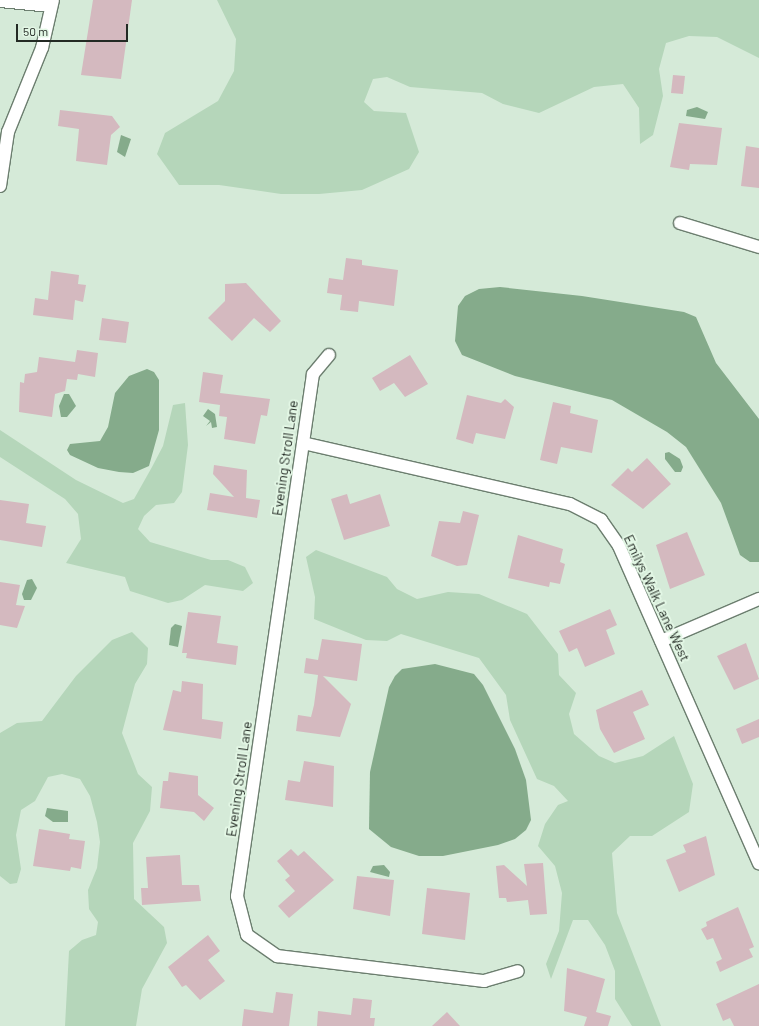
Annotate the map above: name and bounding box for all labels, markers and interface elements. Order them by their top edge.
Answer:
scale bar [18,16,130,42]
text: 50 m [23,24,48,38]
street label: Evening Stroll Lane [269,399,301,517]
street label: Emilys Walk Lane West [620,532,694,664]
street label: Evening Stroll Lane [223,720,255,838]

